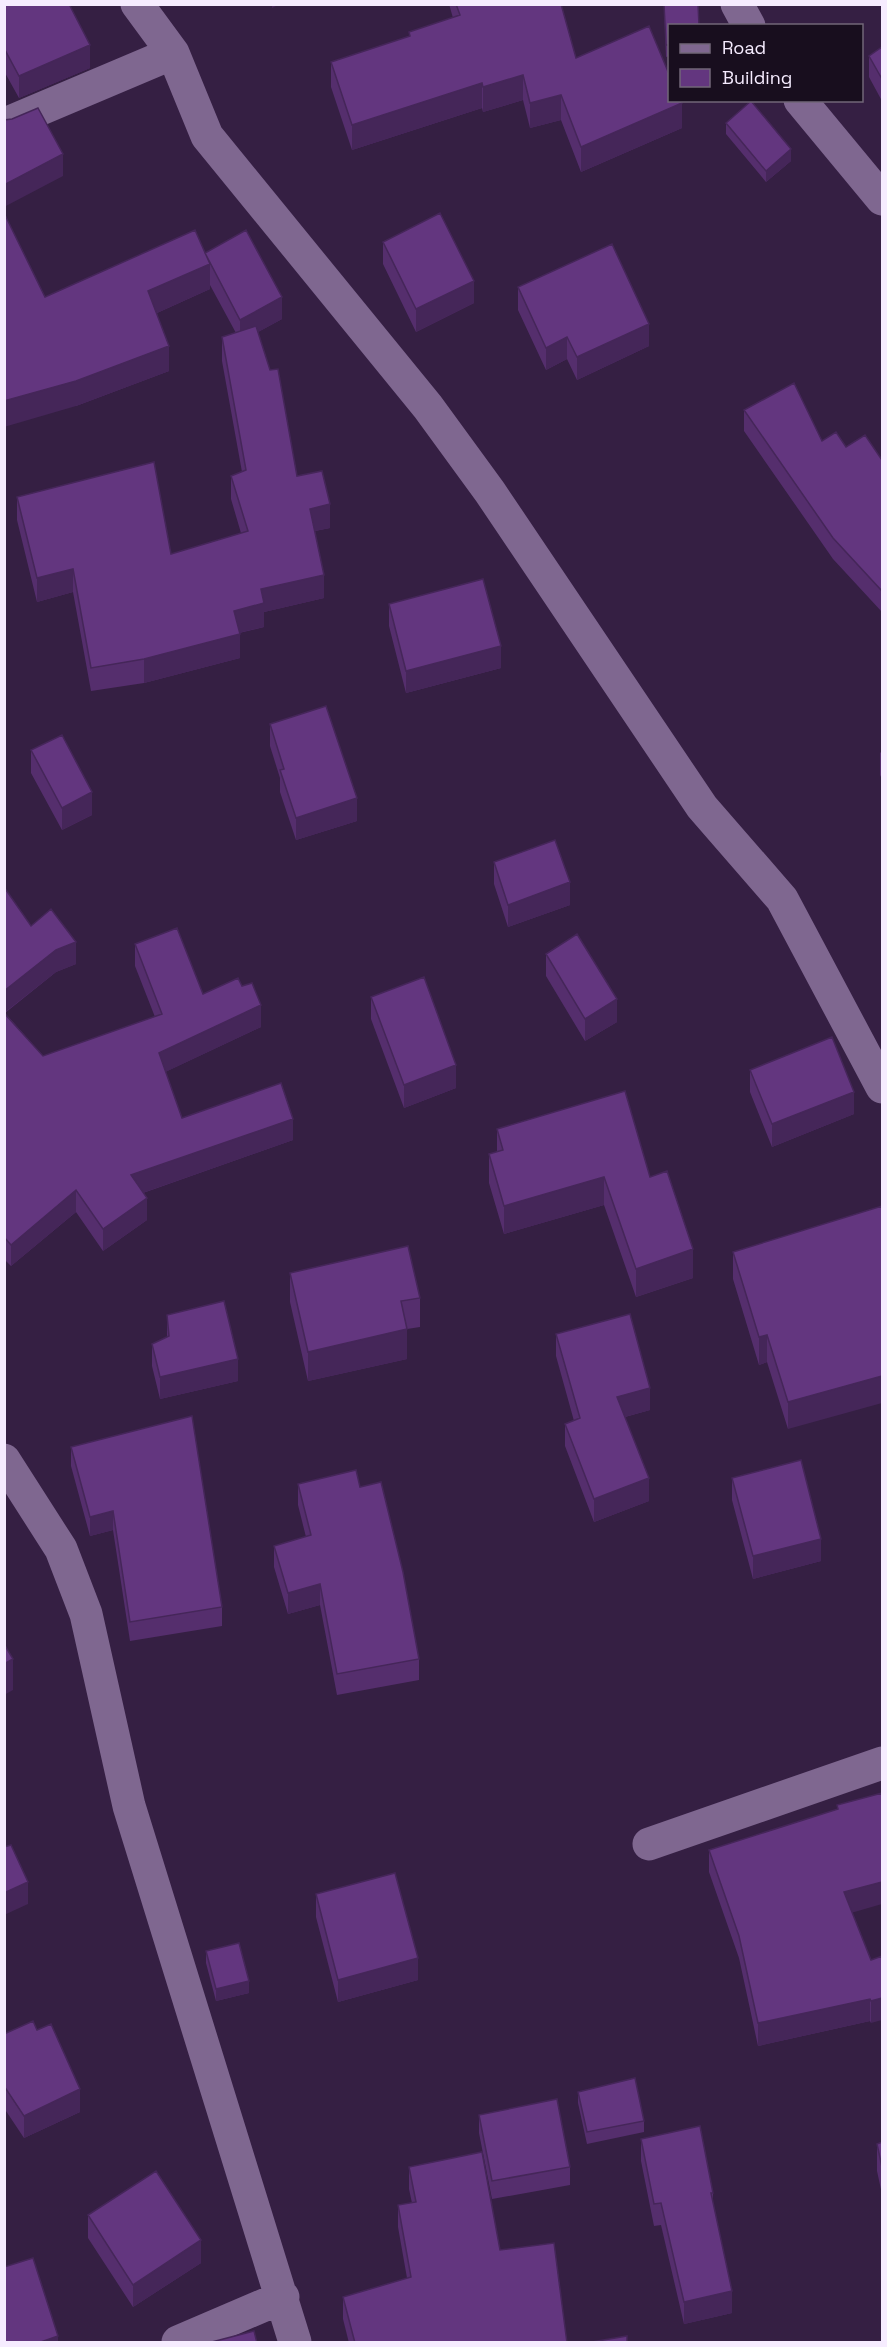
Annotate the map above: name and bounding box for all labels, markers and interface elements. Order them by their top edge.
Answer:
legend [668,24,863,102]
text: Road [722,36,766,59]
text: Building [722,66,792,89]

